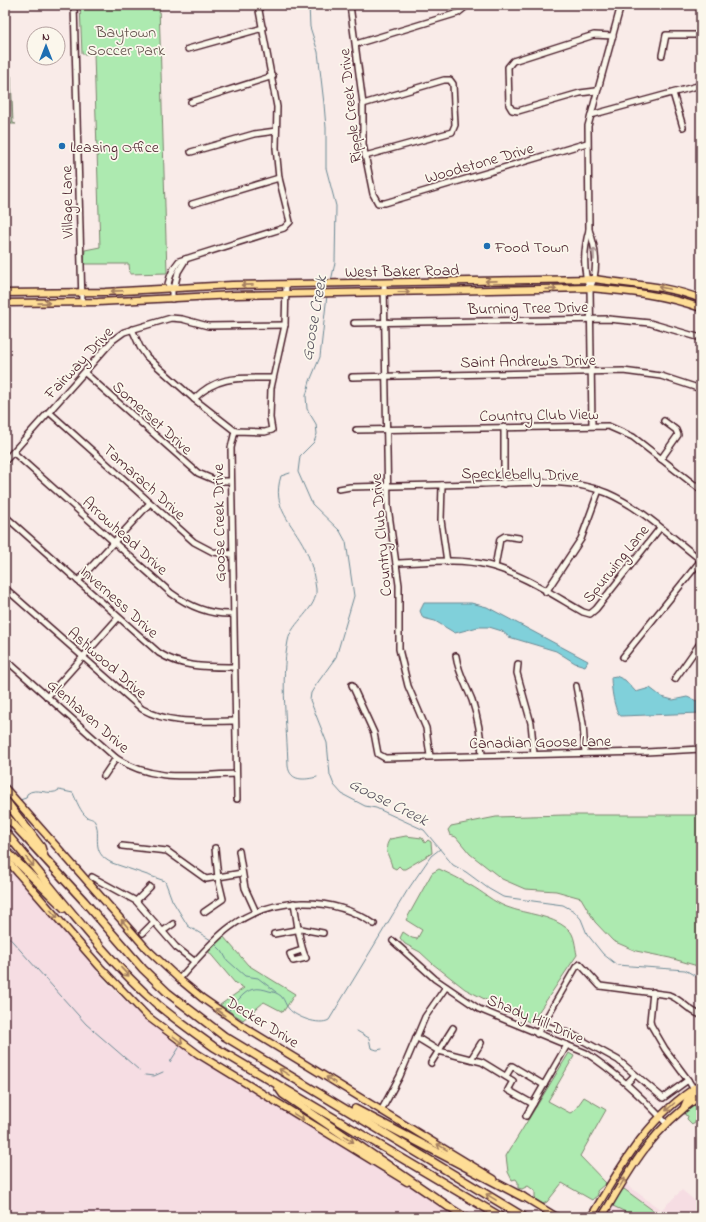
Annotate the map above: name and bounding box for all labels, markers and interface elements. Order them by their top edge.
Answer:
park label: Baytown Soccer Park [87,21,166,63]
north arrow [26,26,66,66]
text: N [42,29,50,45]
street label: Ripple Creek Drive [333,47,369,164]
place label: Leasing Office [70,136,160,160]
street label: Woodstone Drive [422,137,538,191]
marker: Leasing Office [57,141,67,151]
street label: Village Lane [55,164,81,240]
place label: Food Town [494,236,569,260]
marker: Food Town [482,241,492,251]
one-way arrow [590,248,598,261]
street label: West Baker Road [345,259,459,285]
water label: Goose Creek [295,272,335,363]
one-way arrow [485,277,498,285]
one-way arrow [241,281,254,289]
one-way arrow [657,284,670,292]
one-way arrow [544,285,557,293]
one-way arrow [111,287,124,295]
one-way arrow [397,288,410,296]
street label: Burning Tree Drive [467,296,589,322]
one-way arrow [37,299,50,307]
street label: Fairway Drive [39,321,120,406]
street label: Saint Andrew's Drive [460,349,597,375]
street label: Somerset Drive [106,376,198,462]
street label: Country Club View [479,403,599,429]
street label: Tamarach Drive [97,439,191,527]
street label: Specklebelly Drive [461,462,580,488]
street label: Goose Creek Drive [207,463,233,582]
street label: Country Club Drive [365,471,399,598]
street label: Arrowhead Drive [76,491,173,582]
street label: Spurwing Lane [577,519,656,609]
street label: Inverness Drive [74,560,164,645]
street label: Ashwood Drive [61,622,153,706]
street label: Glenhaven Drive [41,674,135,760]
street label: Canadian Goose Lane [469,730,612,756]
water label: Goose Creek [344,772,434,834]
one-way arrow [26,857,35,867]
one-way arrow [49,909,58,919]
one-way arrow [120,919,129,930]
one-way arrow [121,967,130,978]
street label: Shady Hill Drive [483,989,588,1051]
street label: Decker Drive [220,990,304,1055]
one-way arrow [215,1007,226,1016]
one-way arrow [172,1036,183,1044]
one-way arrow [278,1067,290,1075]
one-way arrow [325,1076,337,1084]
one-way arrow [665,1103,675,1112]
one-way arrow [294,1113,305,1121]
one-way arrow [343,1135,354,1143]
one-way arrow [436,1143,448,1151]
one-way arrow [618,1177,626,1189]
one-way arrow [485,1192,497,1200]

